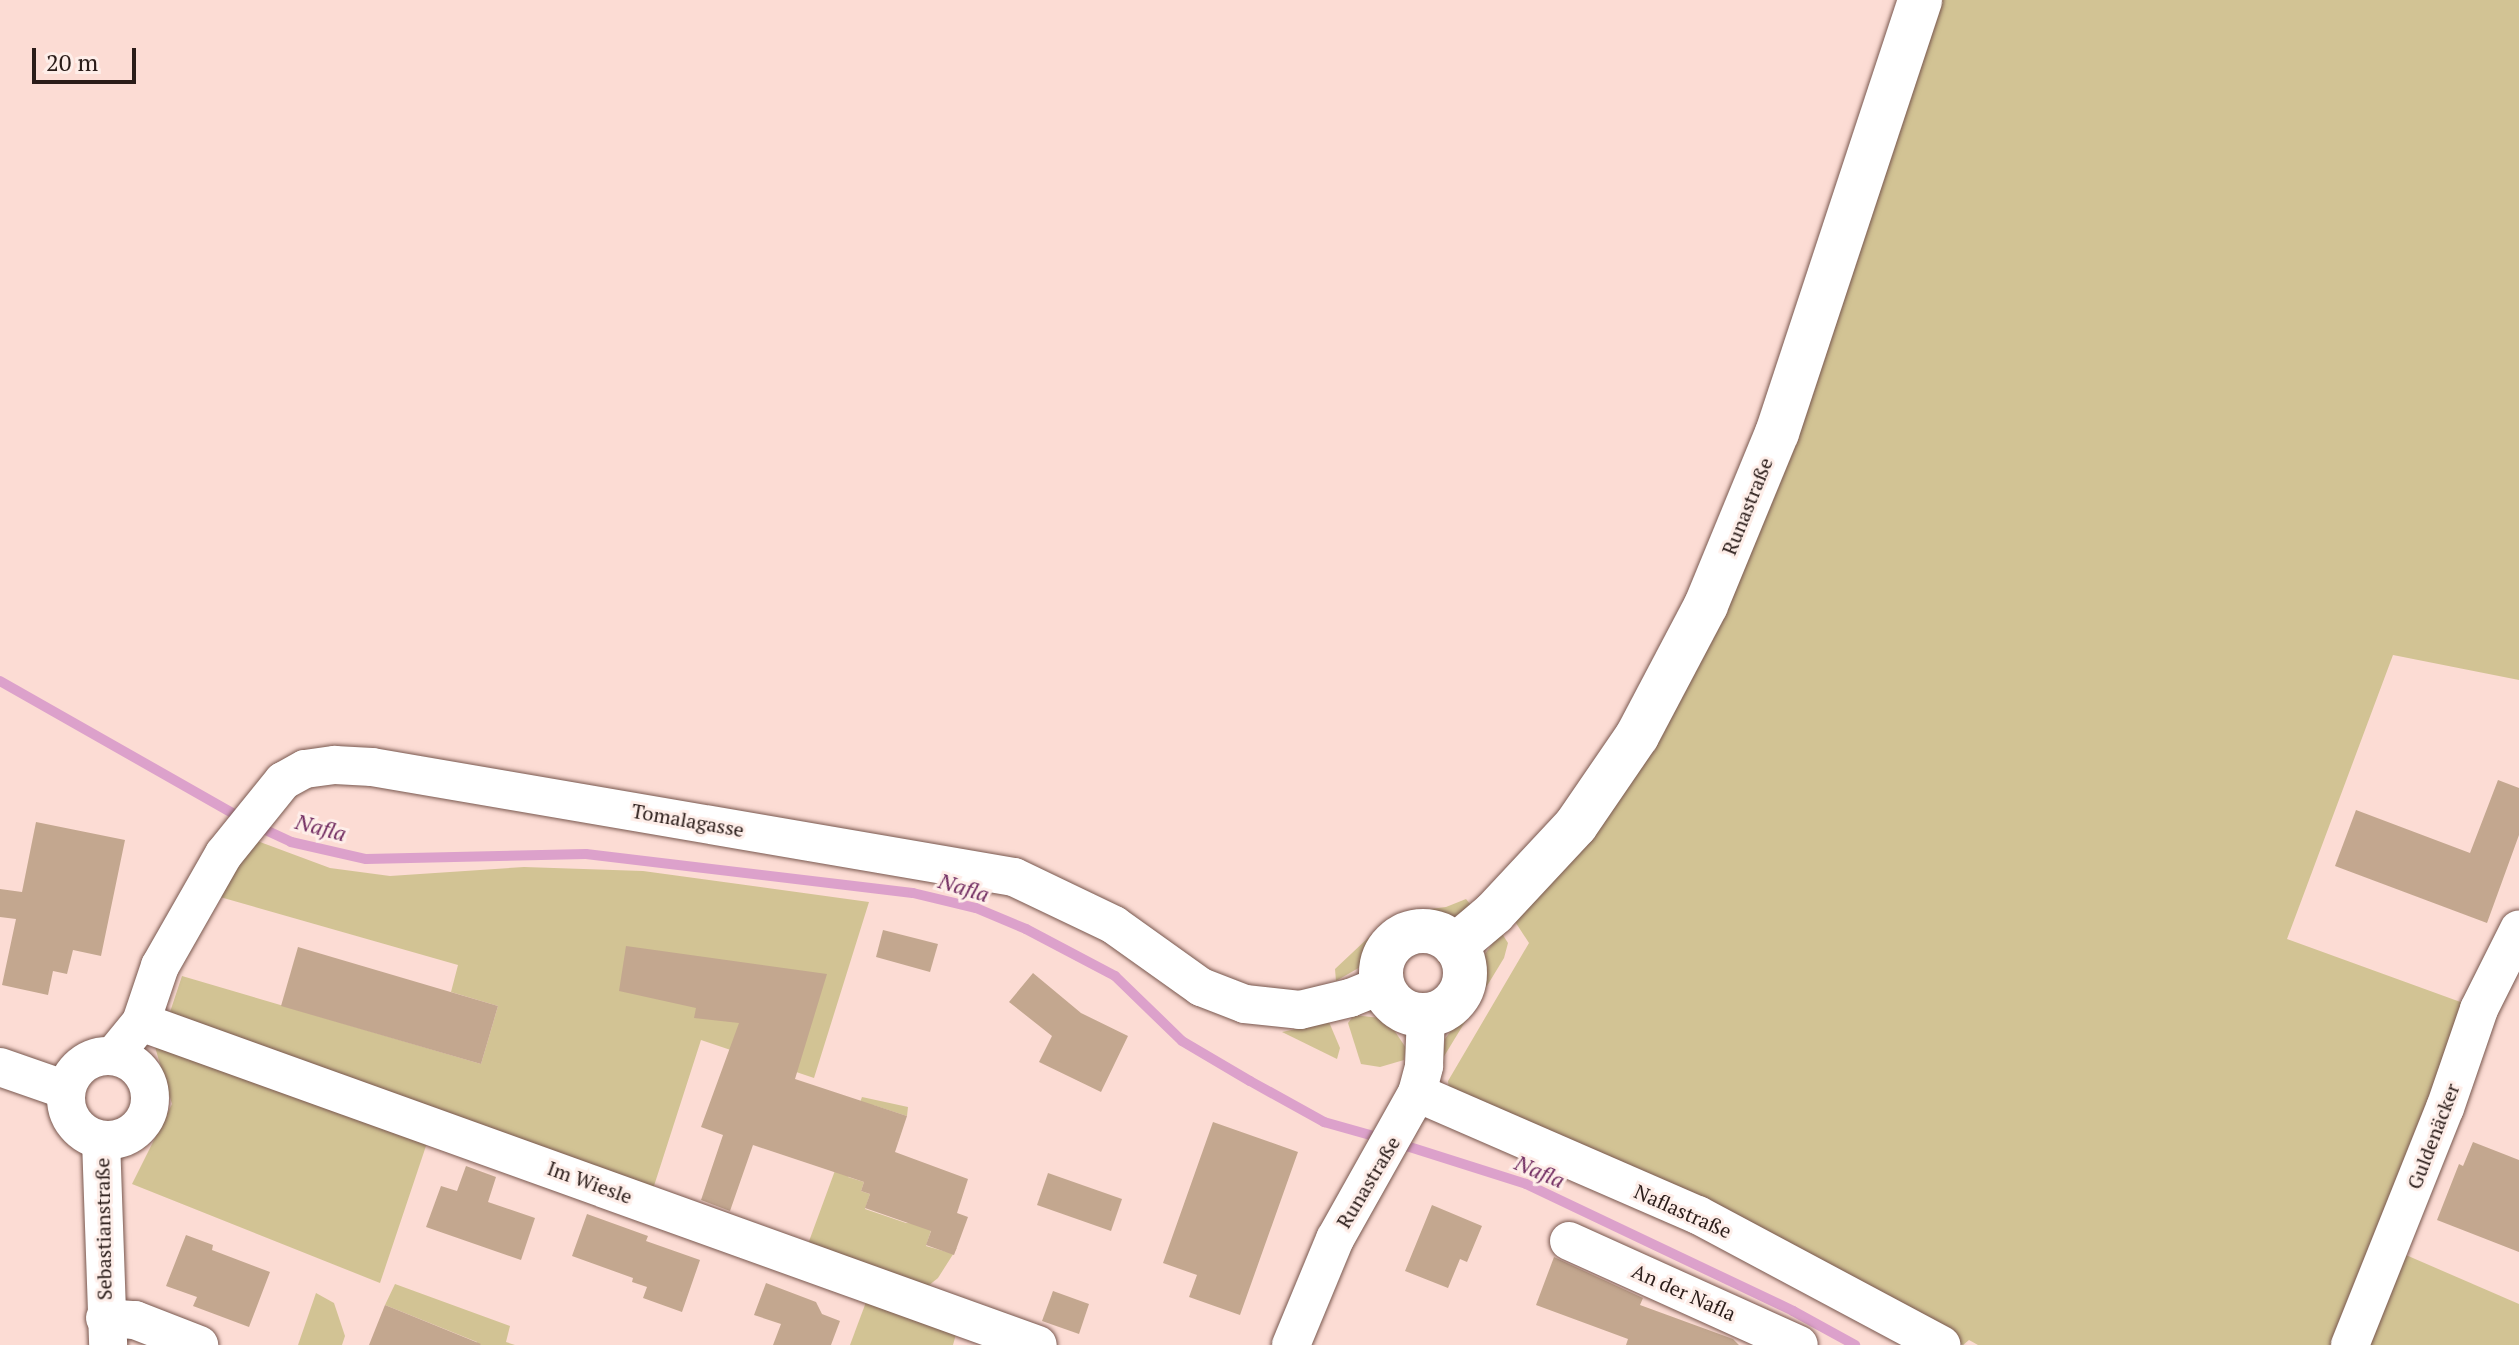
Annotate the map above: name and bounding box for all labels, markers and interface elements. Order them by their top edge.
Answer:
scale bar [36,32,140,82]
text: 20 m [46,46,98,78]
street label: Runastraße [1717,454,1777,558]
street label: Tomalagasse [630,798,746,842]
water label: Nafla [293,808,349,846]
water label: Nafla [936,867,992,907]
street label: Guldenäcker [2402,1080,2464,1192]
street label: Runastraße [1331,1132,1405,1232]
water label: Nafla [1511,1149,1569,1193]
street label: Im Wiesle [544,1156,636,1208]
street label: Sebastianstraße [90,1158,116,1300]
street label: Naflastraße [1631,1179,1735,1243]
street label: An der Nafla [1628,1258,1740,1326]

